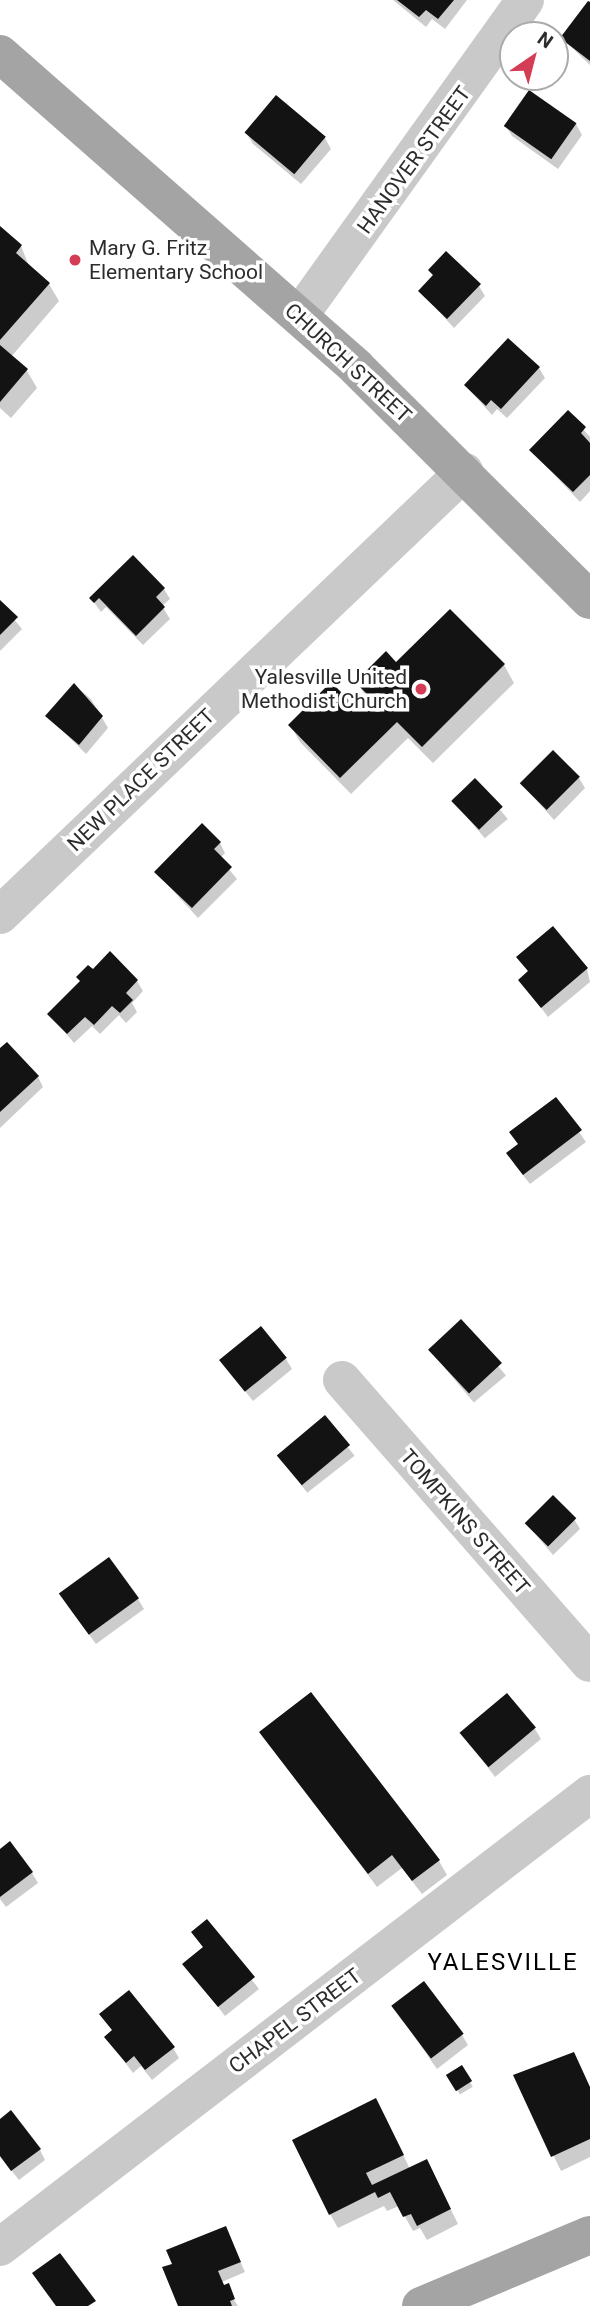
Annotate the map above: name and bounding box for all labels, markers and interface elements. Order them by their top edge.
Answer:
north arrow [499,21,569,91]
text: N [533,27,557,53]
street label: HANOVER STREET [352,81,476,239]
place label: Mary G. Fritz Elementary School [89,235,263,285]
marker: Mary G. Fritz Elementary School [67,252,83,268]
street label: CHURCH STREET [280,298,416,428]
place label: Yalesville United Methodist Church [241,664,407,714]
marker: Yalesville United Methodist Church [413,681,429,697]
street label: NEW PLACE STREET [62,703,220,857]
street label: TOMPKINS STREET [395,1444,535,1600]
district label: YALESVILLE [429,1949,577,1977]
street label: CHAPEL STREET [224,1963,366,2079]

